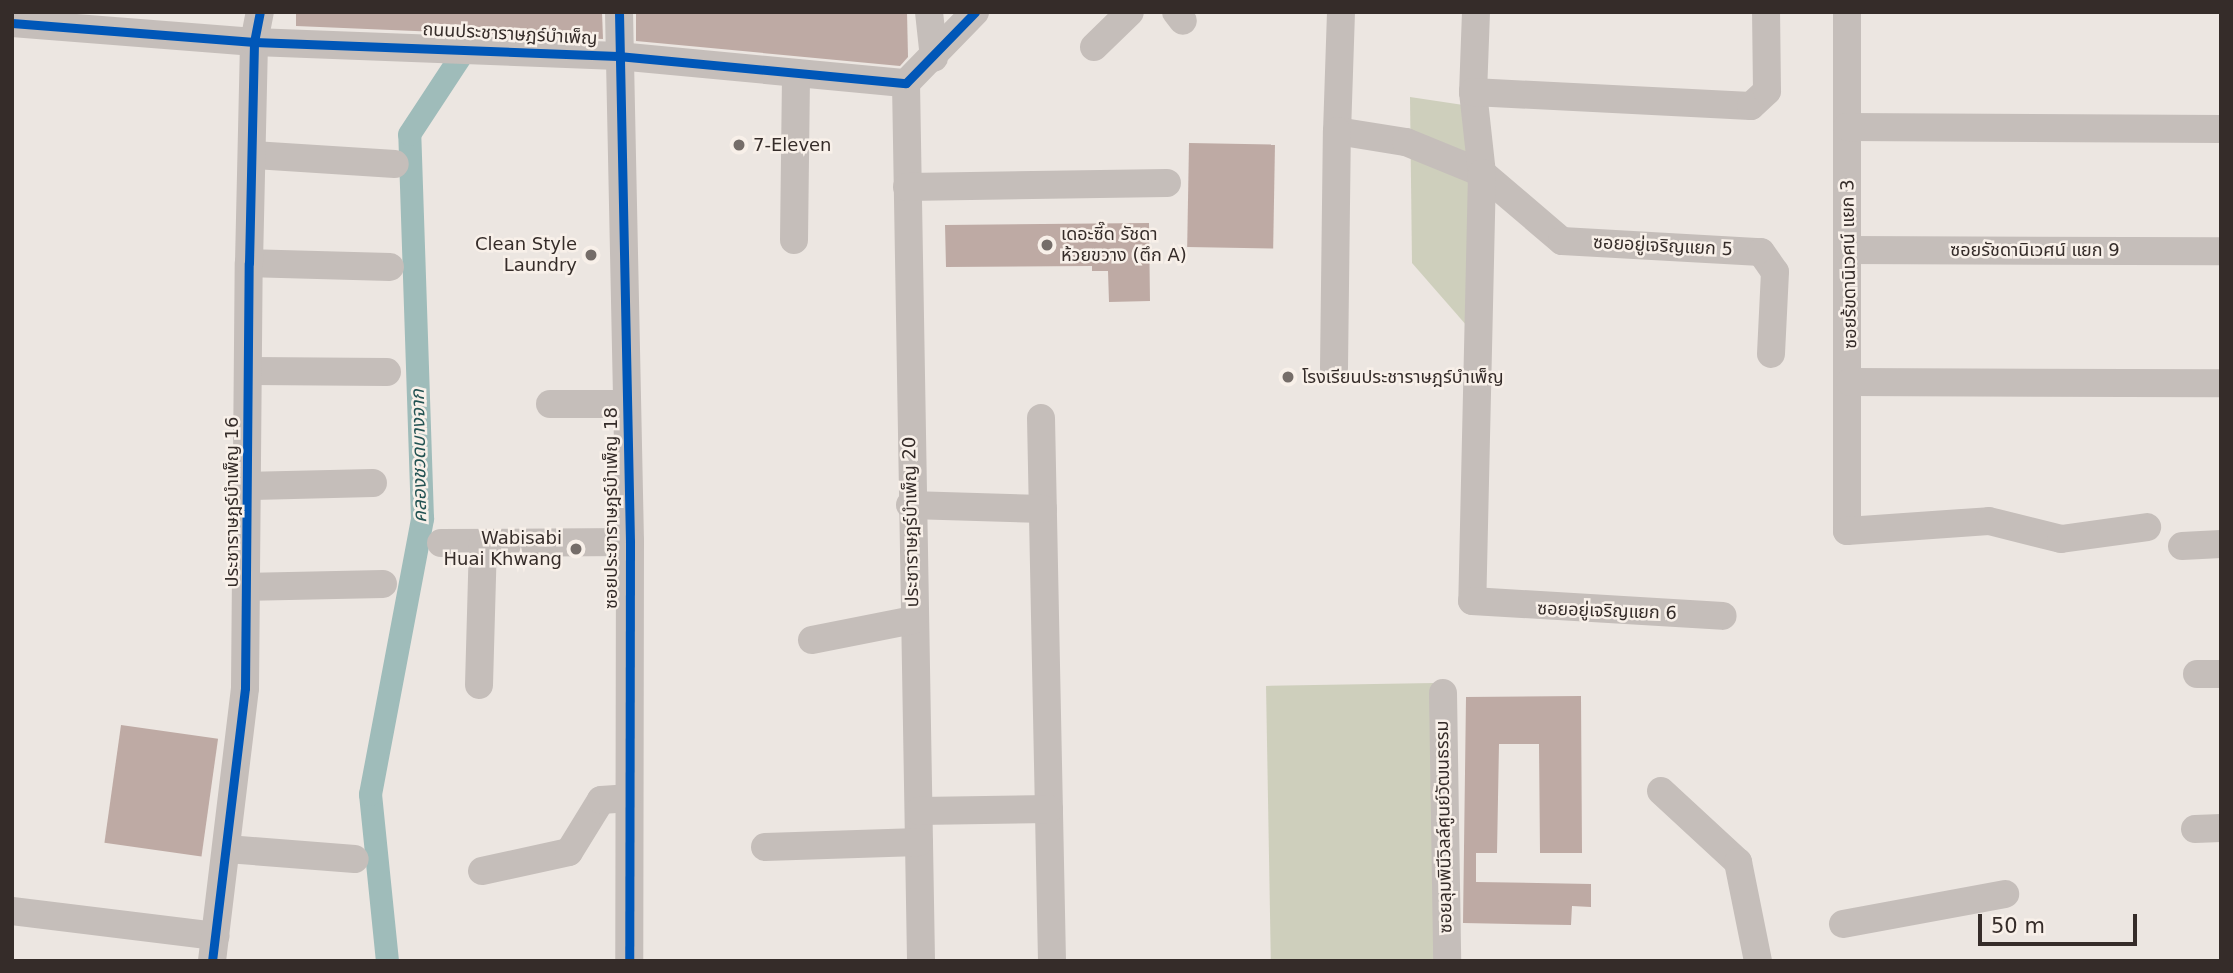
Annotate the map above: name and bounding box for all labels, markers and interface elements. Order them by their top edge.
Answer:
street label: ถนนประชาราษฎร์บำเพ็ญ [422,19,598,49]
place label: 7-Eleven [753,134,832,156]
marker: 7-Eleven [731,137,747,153]
street label: ซอยร้ขดานิเวศน์ แยก 3 [1837,179,1861,349]
place label: เดอะซี๊ด รัชดา ห้วยขวาง (ตึก A) [1061,224,1187,266]
street label: ซอยอยู่เจริญแยก 5 [1593,232,1733,260]
place label: Clean Style Laundry [475,234,577,276]
marker: เดอะซี๊ด รัชดา ห้วยขวาง (ตึก A) [1039,237,1055,253]
street label: ซอยรัชดานิเวศน์ แยก 9 [1950,239,2120,261]
marker: Clean Style Laundry [583,247,599,263]
place label: โรงเรียนประชาราษฎร์บำเพ็ญ [1302,366,1504,388]
marker: โรงเรียนประชาราษฎร์บำเพ็ญ [1280,369,1296,385]
water label: คลองชวดบางจาก [406,389,432,523]
street label: ซอยประชาราษฎร์บำเพ็ญ 18 [600,407,622,609]
street label: ประชาราษฎร์บำเพ็ญ 16 [221,417,243,587]
street label: ประชาราษฎร์บำเพ็ญ 20 [899,436,923,608]
place label: Wabisabi Huai Khwang [444,528,562,570]
marker: Wabisabi Huai Khwang [568,541,584,557]
street label: ซอยอยู่เจริญแยก 6 [1537,598,1677,624]
street label: ซอยลุมพินีวิลล์ศูนย์วัฒนธรรม [1431,720,1457,934]
scale bar [1981,900,2140,944]
text: 50 m [1991,914,2045,938]

